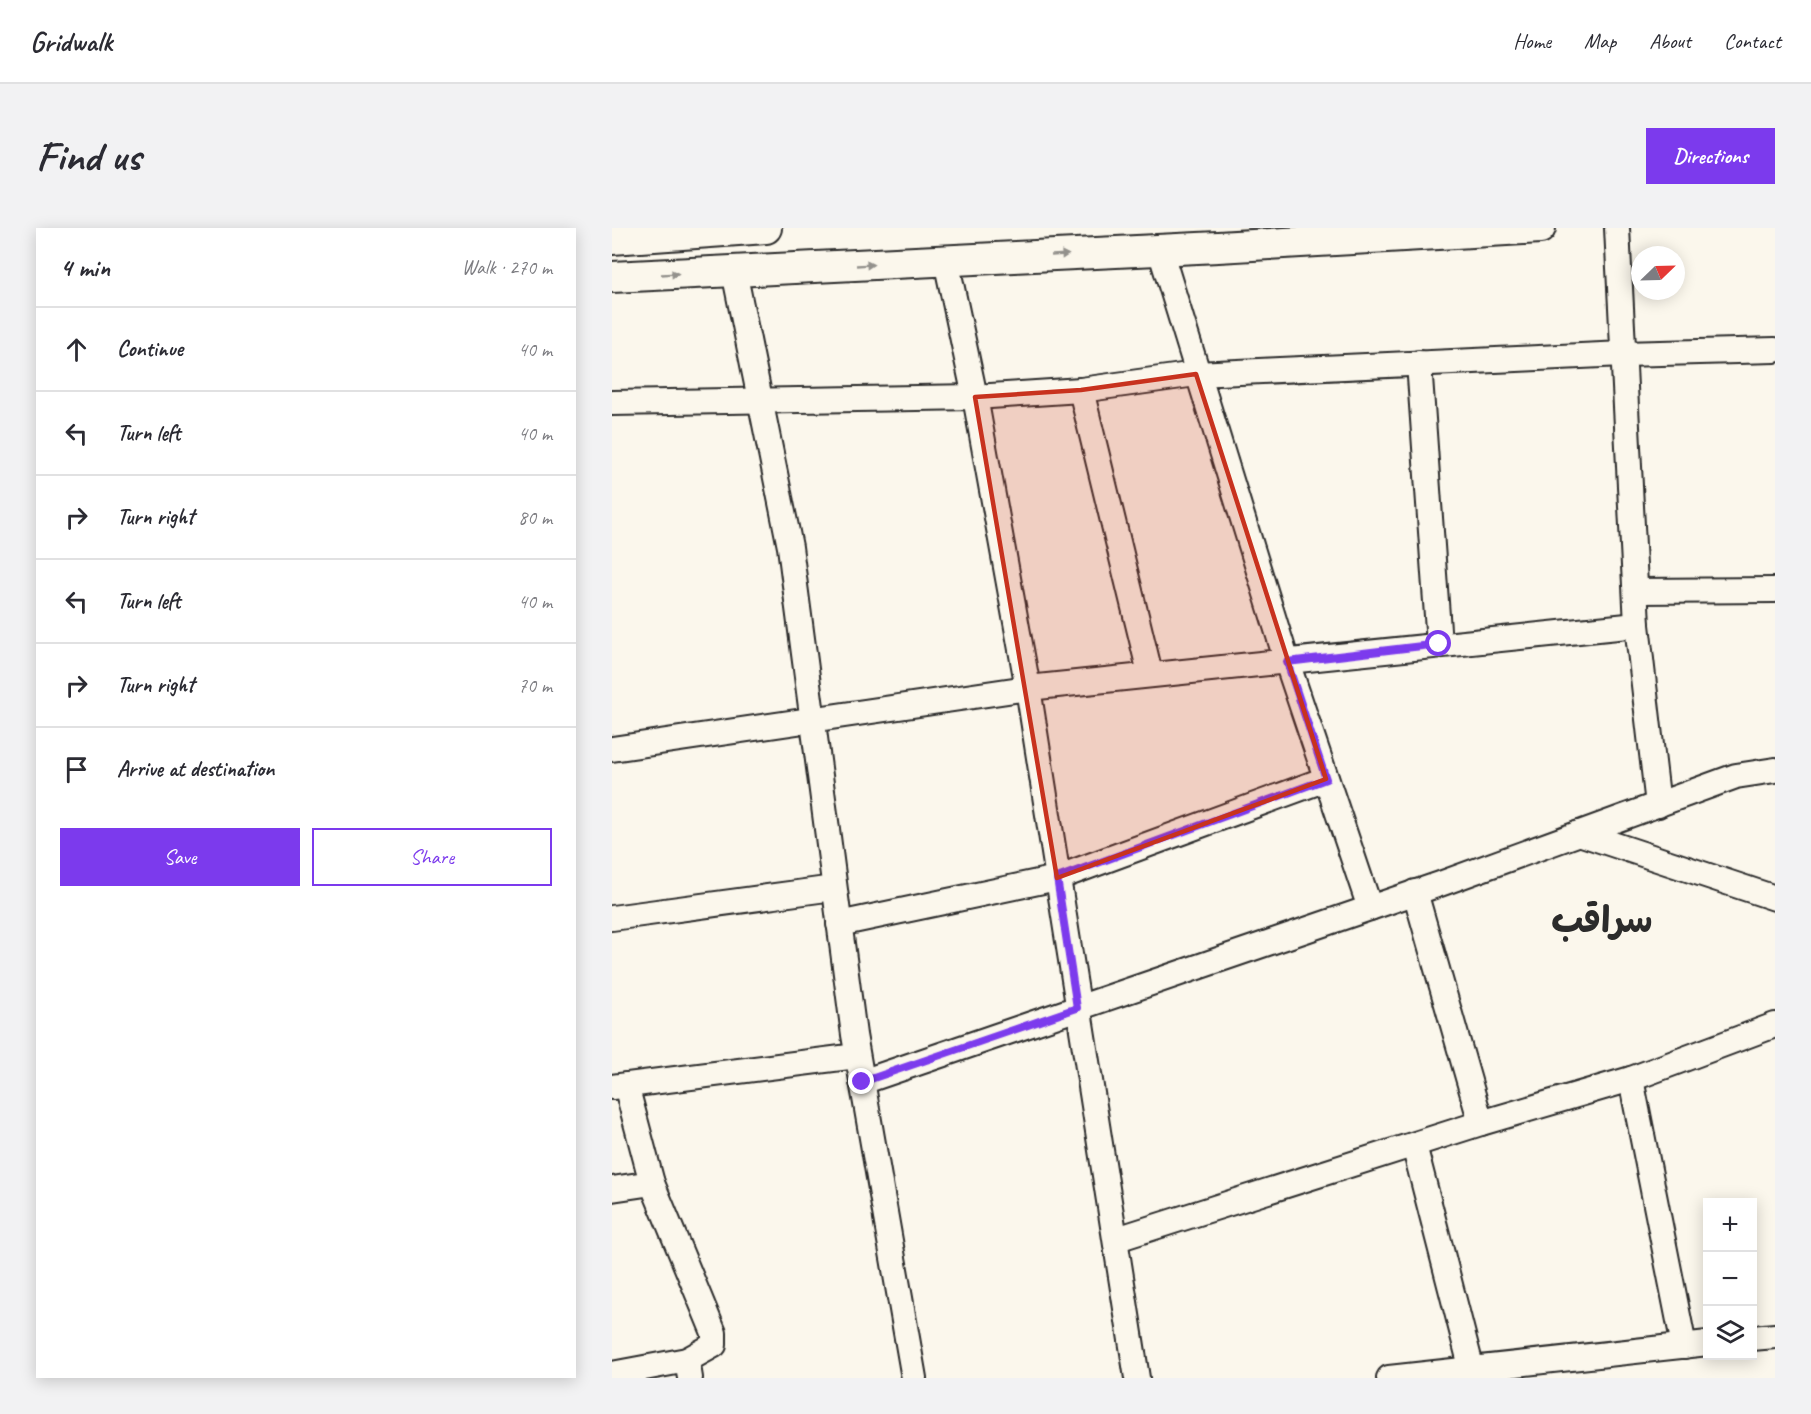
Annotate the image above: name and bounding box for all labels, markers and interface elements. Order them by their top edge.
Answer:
text: Gridwalk [30,24,112,59]
text: Home [1513,28,1551,54]
text: Map [1584,28,1616,54]
text: About [1649,28,1691,54]
text: Contact [1724,28,1781,54]
button: Directions [1646,128,1775,184]
text: Find us [36,130,141,183]
north arrow [1631,246,1685,300]
one-way arrow [1050,250,1069,259]
text: 4 min [60,251,110,284]
text: Walk · 270 m [462,255,552,280]
one-way arrow [856,260,875,269]
one-way arrow [661,270,680,279]
icon: ahead [60,333,93,366]
text: Continue [117,335,183,363]
text: 40 m [518,337,552,362]
icon: left [60,417,93,450]
text: Turn left [117,419,181,447]
text: 40 m [518,421,552,446]
icon: right [60,501,93,534]
text: Turn right [117,503,194,531]
text: 80 m [518,505,552,530]
icon: left [60,585,93,618]
text: Turn left [117,587,181,615]
text: 40 m [518,589,552,614]
route start [1425,630,1451,656]
icon: right [60,669,93,702]
text: Turn right [117,671,194,699]
text: 70 m [518,673,552,698]
icon: arrive [60,753,93,786]
text: Arrive at destination [117,755,274,783]
button: Save [60,828,300,886]
button: Share [312,828,552,886]
district label: سراقب [1551,897,1653,943]
route end [848,1068,874,1094]
map controls [1703,1198,1757,1360]
button: + [1703,1198,1757,1252]
button: − [1703,1252,1757,1306]
button: layers [1703,1306,1757,1360]

